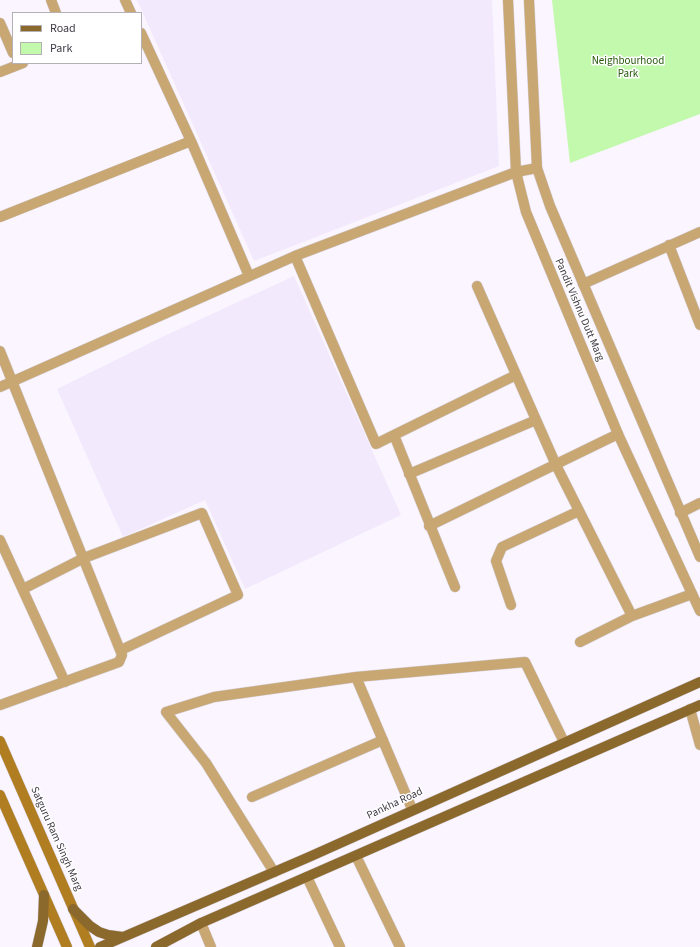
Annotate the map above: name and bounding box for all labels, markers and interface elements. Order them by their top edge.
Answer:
legend [12,12,142,64]
text: Road [50,20,76,37]
text: Park [50,40,72,57]
park label: Neighbourhood Park [592,55,664,81]
street label: Pandit Vishnu Dutt Marg [551,257,607,363]
street label: Satguru Ram Singh Marg [27,785,85,893]
street label: Pankha Road [365,785,425,823]

